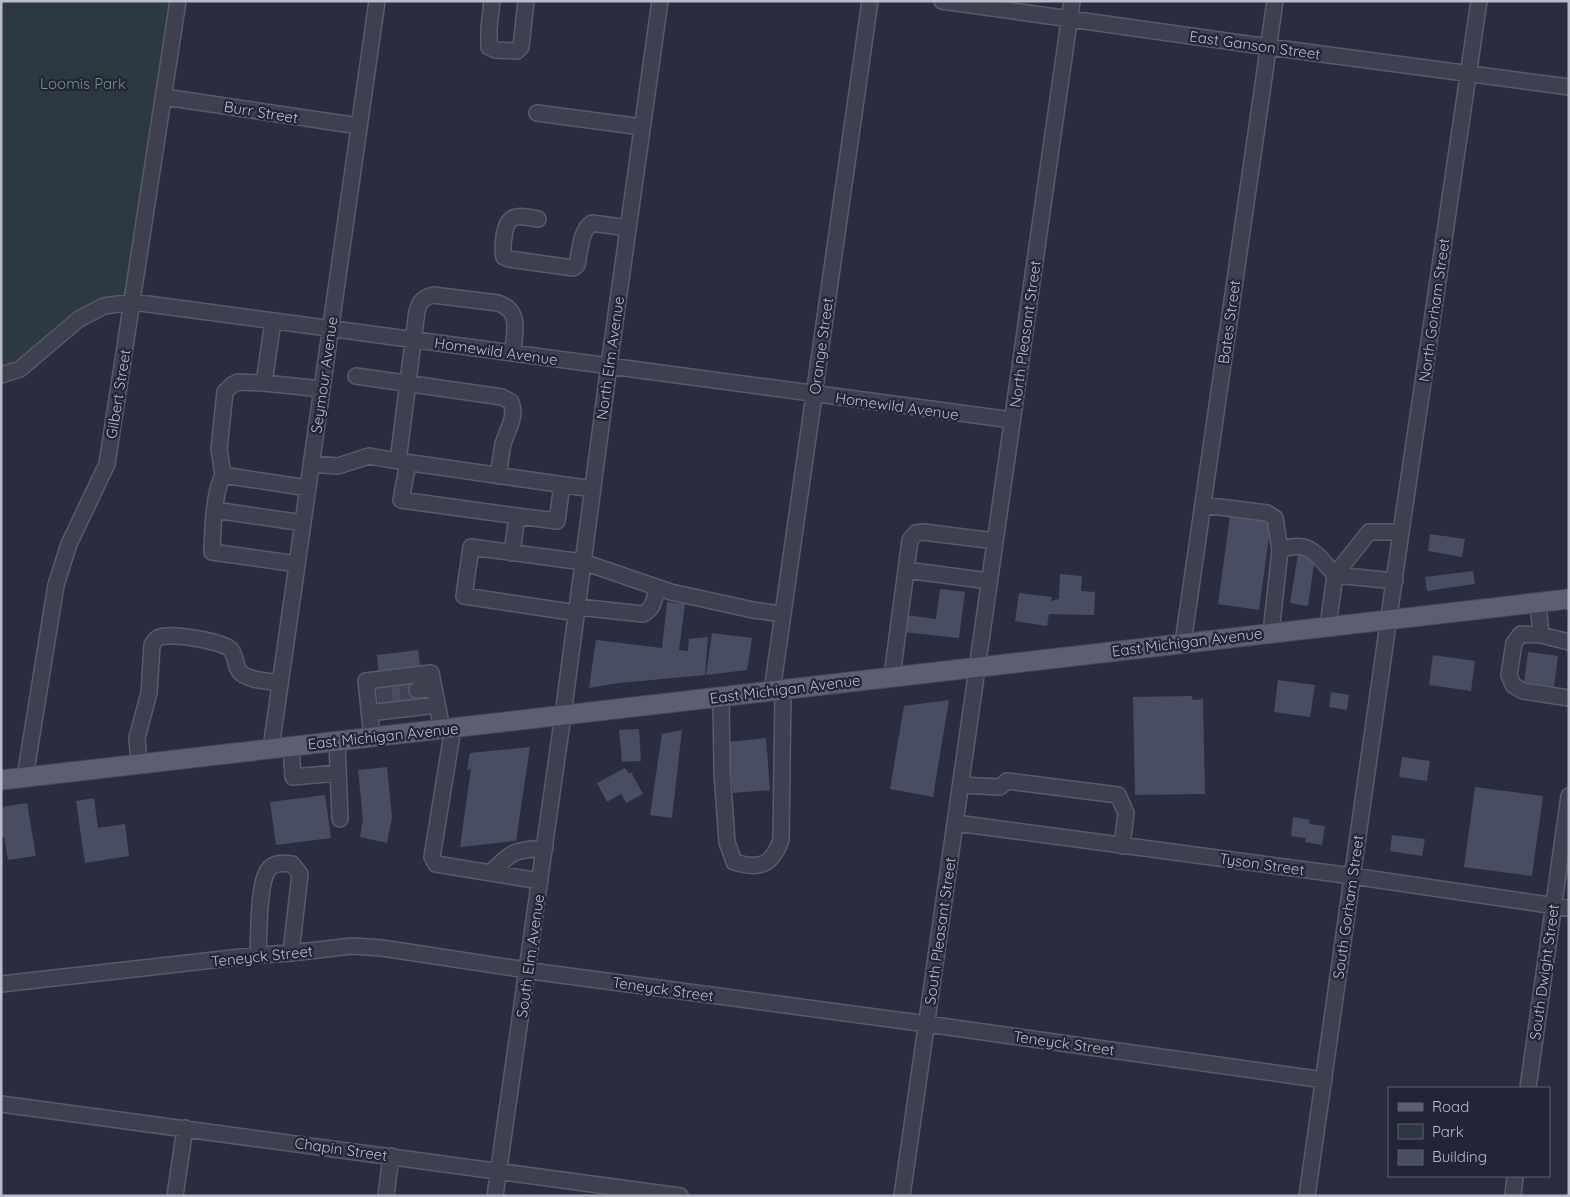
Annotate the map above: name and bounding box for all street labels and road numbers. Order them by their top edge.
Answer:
street label: East Ganson Street [1188,26,1322,64]
street label: Burr Street [222,97,300,127]
street label: North Gorham Street [1414,237,1454,383]
street label: North Pleasant Street [1005,259,1045,409]
street label: Bates Street [1214,279,1244,365]
street label: North Elm Avenue [592,295,628,421]
street label: Orange Street [805,296,837,396]
street label: Seymour Avenue [306,315,342,435]
street label: Homewild Avenue [433,333,559,369]
street label: Gilbert Street [102,348,134,440]
street label: Homewild Avenue [834,388,960,424]
street label: East Michigan Avenue [1111,623,1263,661]
street label: East Michigan Avenue [709,670,861,708]
street label: East Michigan Avenue [307,719,459,753]
street label: South Gorham Street [1328,834,1368,980]
street label: Tyson Street [1218,849,1306,879]
street label: South Pleasant Street [920,856,960,1006]
street label: South Elm Avenue [512,893,548,1019]
street label: South Dwight Street [1525,903,1563,1041]
street label: Teneyck Street [210,941,314,971]
street label: Teneyck Street [611,972,715,1006]
street label: Teneyck Street [1012,1026,1116,1060]
street label: Chapin Street [293,1133,389,1165]

